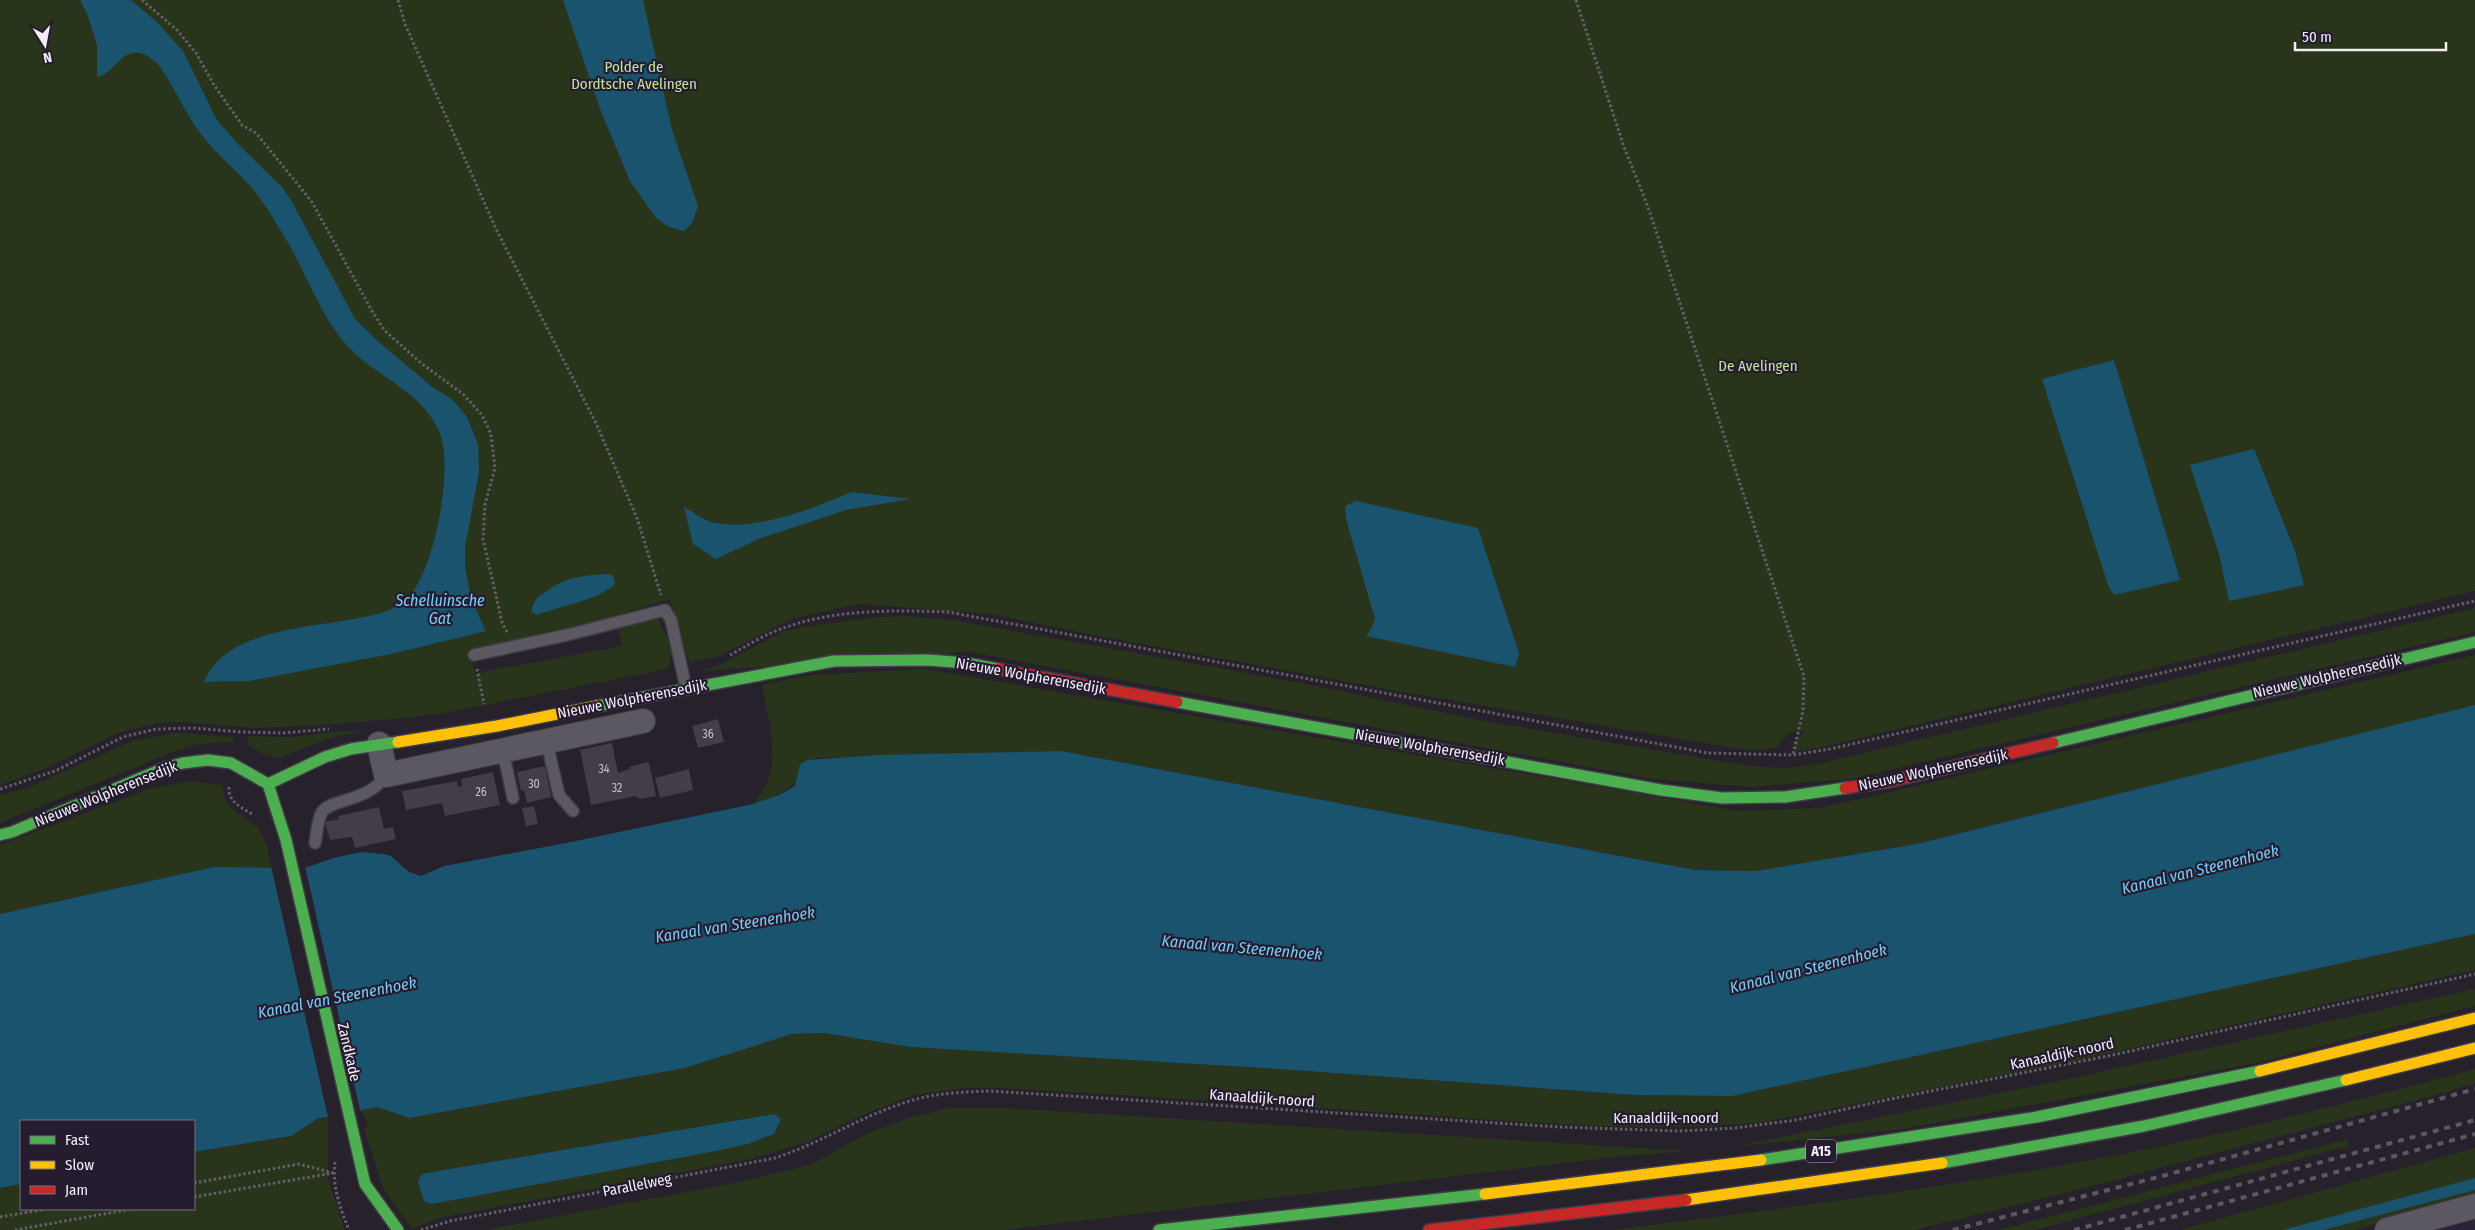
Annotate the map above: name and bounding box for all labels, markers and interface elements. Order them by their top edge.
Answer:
north arrow [20,20,70,70]
scale bar [2295,20,2446,52]
text: 50 m [2302,28,2332,46]
text: N [42,48,53,66]
park label: Polder de Dordtsche Avelingen [571,58,697,93]
park label: De Avelingen [1718,357,1798,375]
water label: Schelluinsche Gat [394,591,485,628]
street label: Nieuwe Wolpherensedijk [2251,650,2403,702]
street label: Nieuwe Wolpherensedijk [955,654,1107,698]
street label: Nieuwe Wolpherensedijk [556,676,708,722]
street label: Nieuwe Wolpherensedijk [1354,725,1506,769]
house number: 36 [702,727,714,741]
street label: Nieuwe Wolpherensedijk [1857,745,2009,795]
street label: Nieuwe Wolpherensedijk [32,757,180,831]
house number: 34 [598,762,610,776]
house number: 30 [528,777,540,791]
house number: 32 [612,781,622,795]
house number: 26 [475,785,487,799]
water label: Kanaal van Steenenhoek [2120,841,2281,898]
water label: Kanaal van Steenenhoek [654,902,816,946]
water label: Kanaal van Steenenhoek [1161,931,1323,964]
water label: Kanaal van Steenenhoek [1728,940,1889,997]
water label: Kanaal van Steenenhoek [256,973,418,1022]
street label: Zandkade [334,1021,364,1083]
street label: Kanaaldijk-noord [2008,1034,2116,1074]
street label: Kanaaldijk-noord [1209,1085,1315,1111]
street label: Kanaaldijk-noord [1613,1109,1719,1127]
legend [20,1120,195,1210]
text: Fast [65,1131,89,1149]
road number: A15 [1806,1140,1836,1162]
text: Slow [65,1156,94,1174]
street label: Parallelweg [601,1169,673,1201]
text: Jam [65,1181,88,1199]

